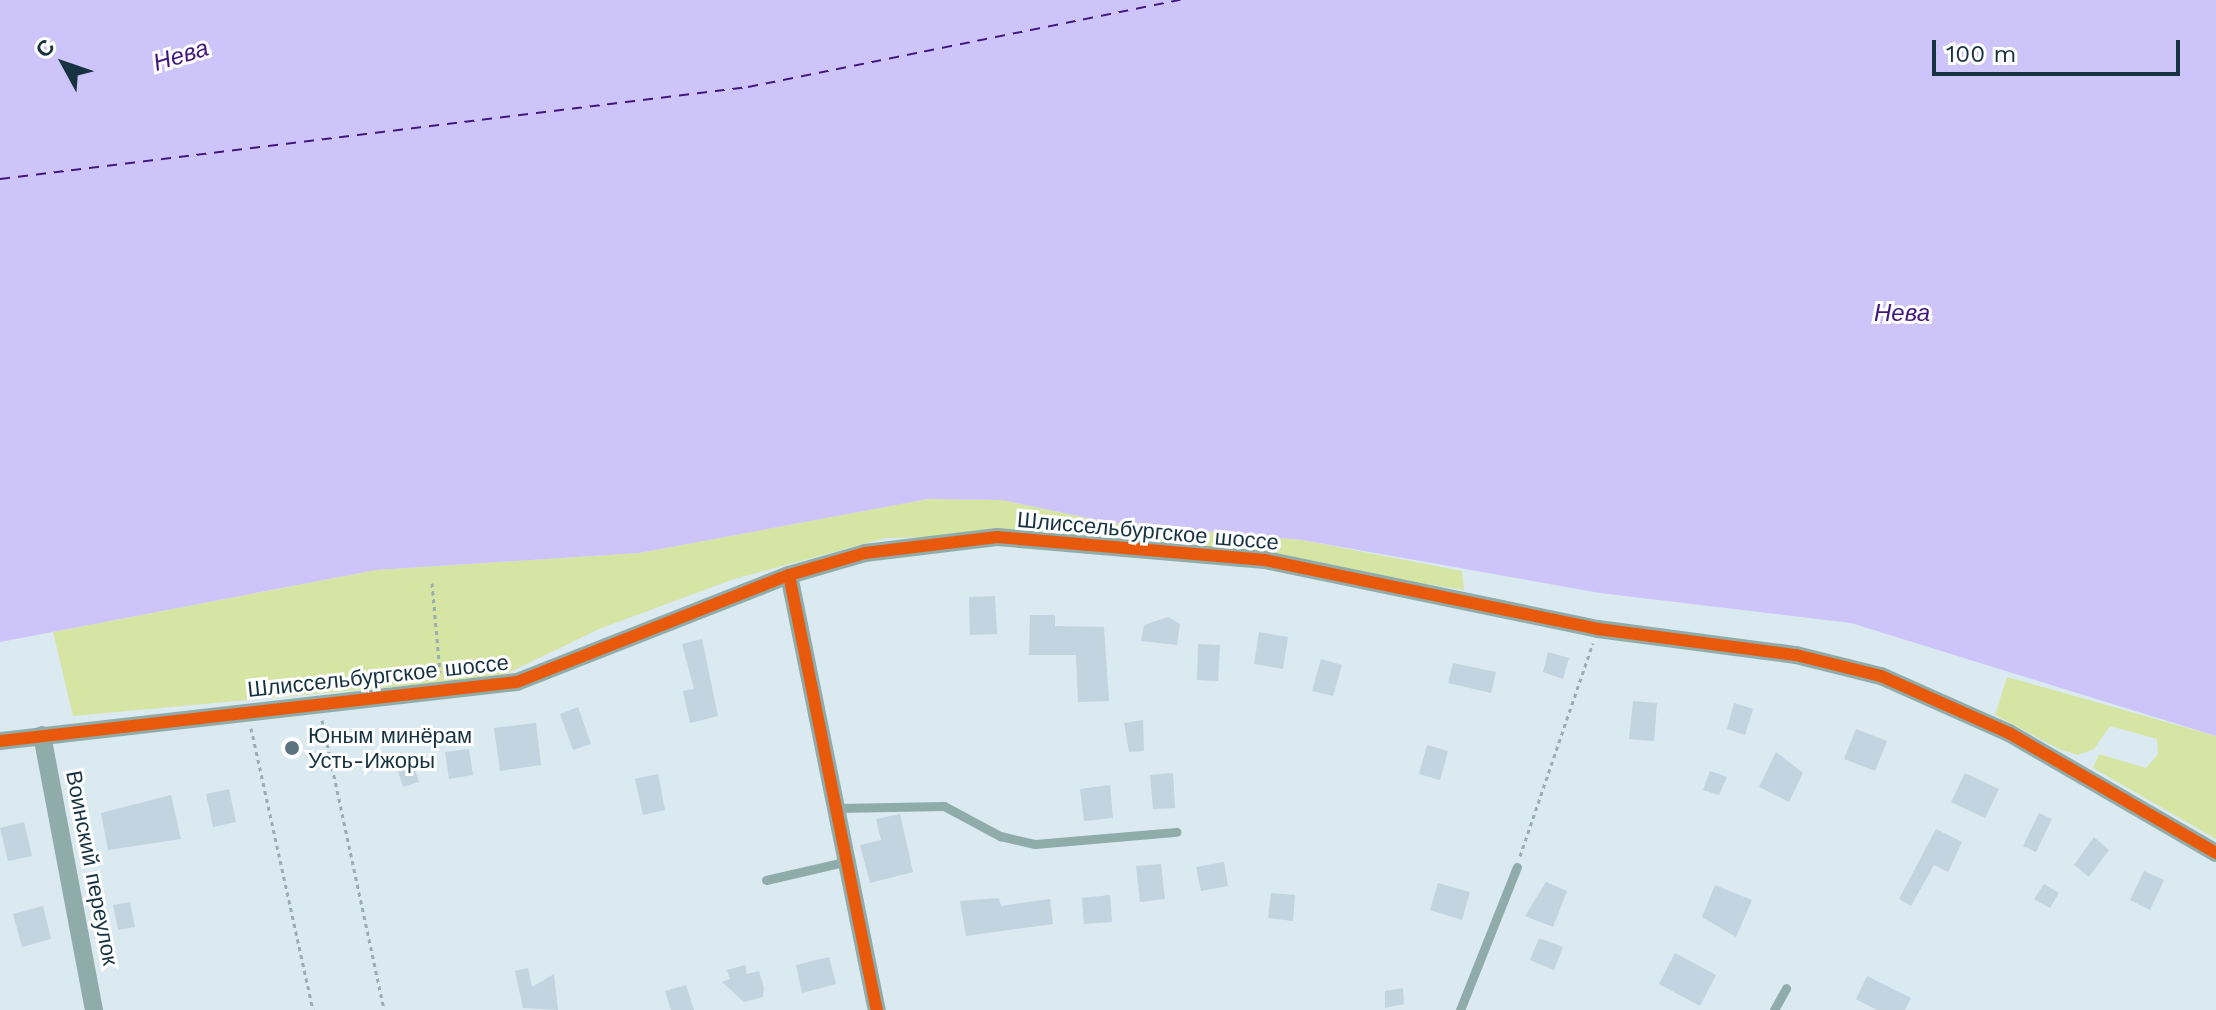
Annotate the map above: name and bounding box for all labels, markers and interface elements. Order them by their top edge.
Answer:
north arrow [24,24,104,104]
scale bar [1936,24,2184,74]
text: С [31,34,60,62]
water label: Нева [150,34,212,78]
text: 100 m [1946,40,2016,68]
water label: Нева [1874,300,1930,328]
street label: Шлиссельбургское шоссе [1016,506,1280,556]
street label: Шлиссельбургское шоссе [246,649,510,703]
place label: Юным минёрам Усть-Ижоры [308,722,472,774]
marker: Юным минёрам Усть-Ижоры [283,739,301,757]
street label: Воинский переулок [60,768,124,968]

